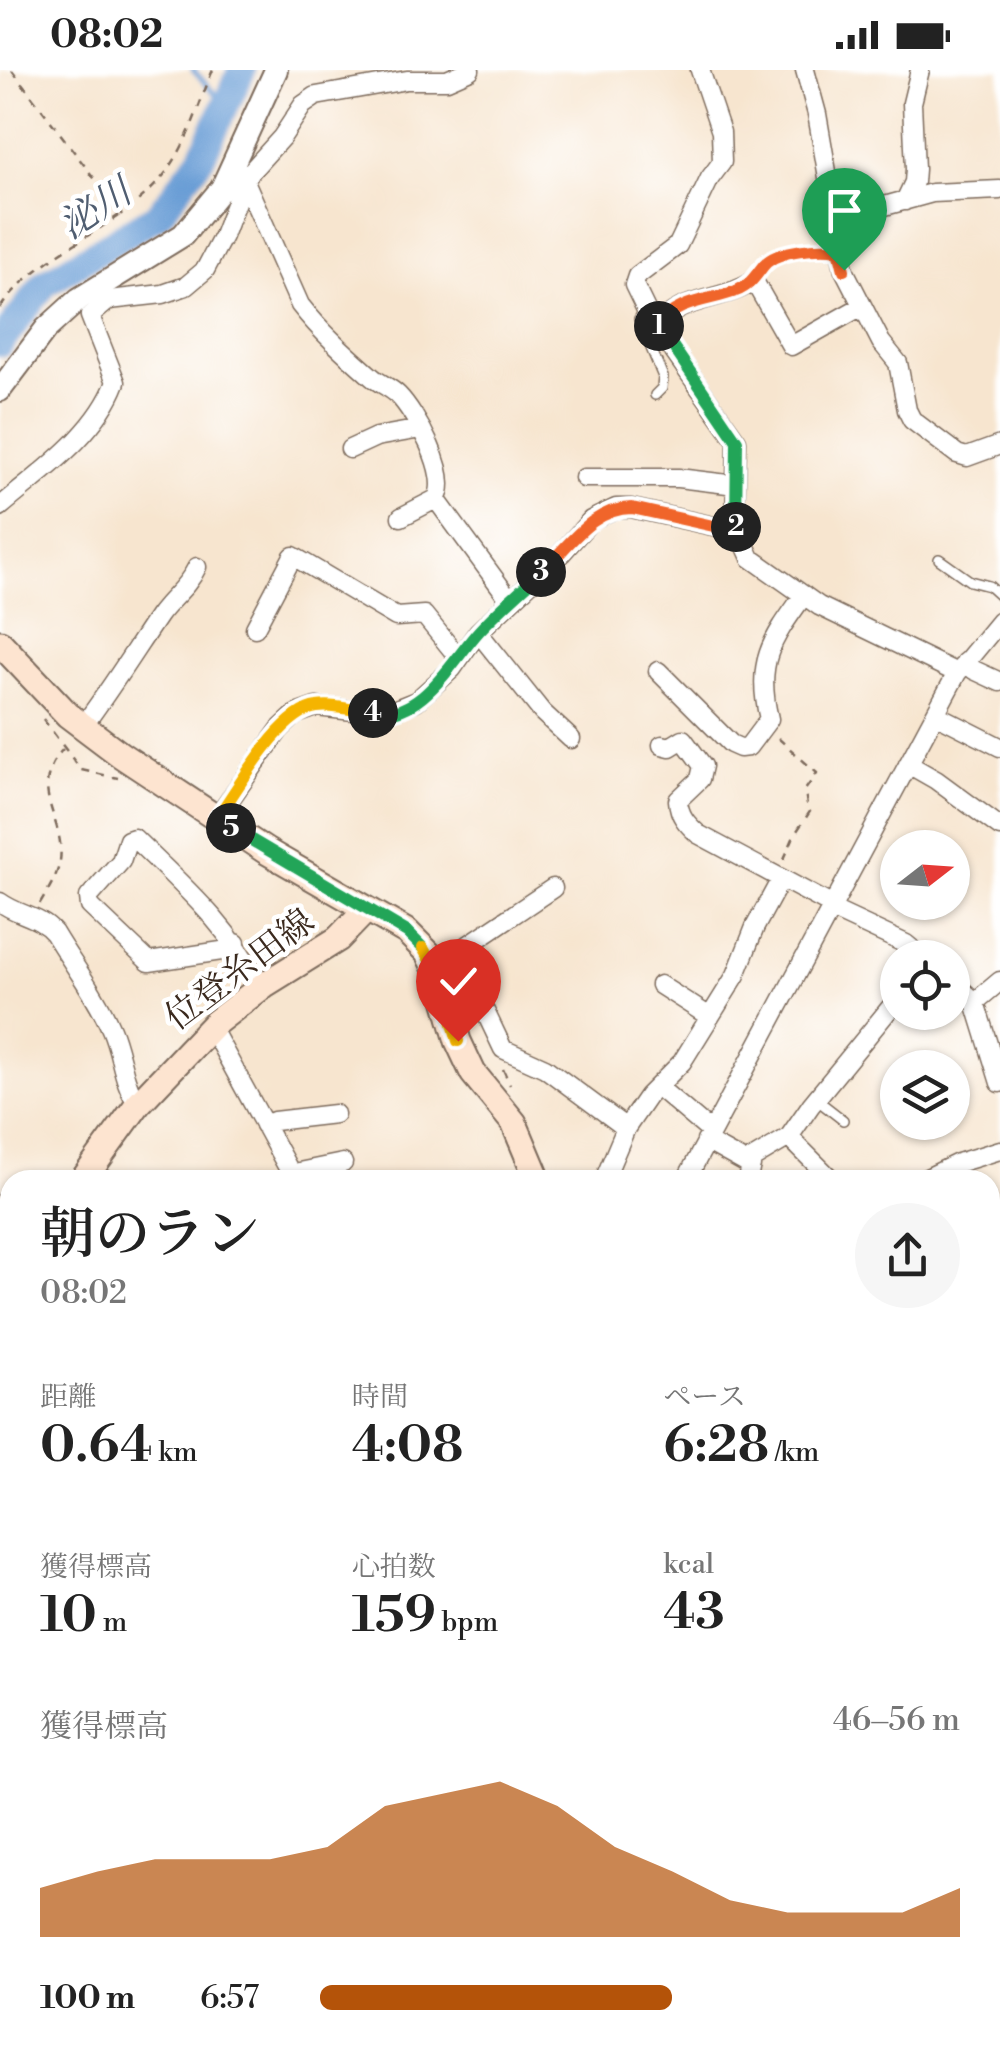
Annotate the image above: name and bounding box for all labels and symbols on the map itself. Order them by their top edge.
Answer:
water label: 泌川 [51,167,144,250]
pin [802,168,887,271]
pin: 1 [634,301,684,351]
pin: 2 [711,502,761,552]
pin: 3 [516,547,566,597]
pin: 4 [348,688,398,738]
pin: 5 [206,803,256,853]
north arrow [880,830,970,920]
street label: 位登糸田線 [157,900,323,1040]
pin [416,939,501,1042]

